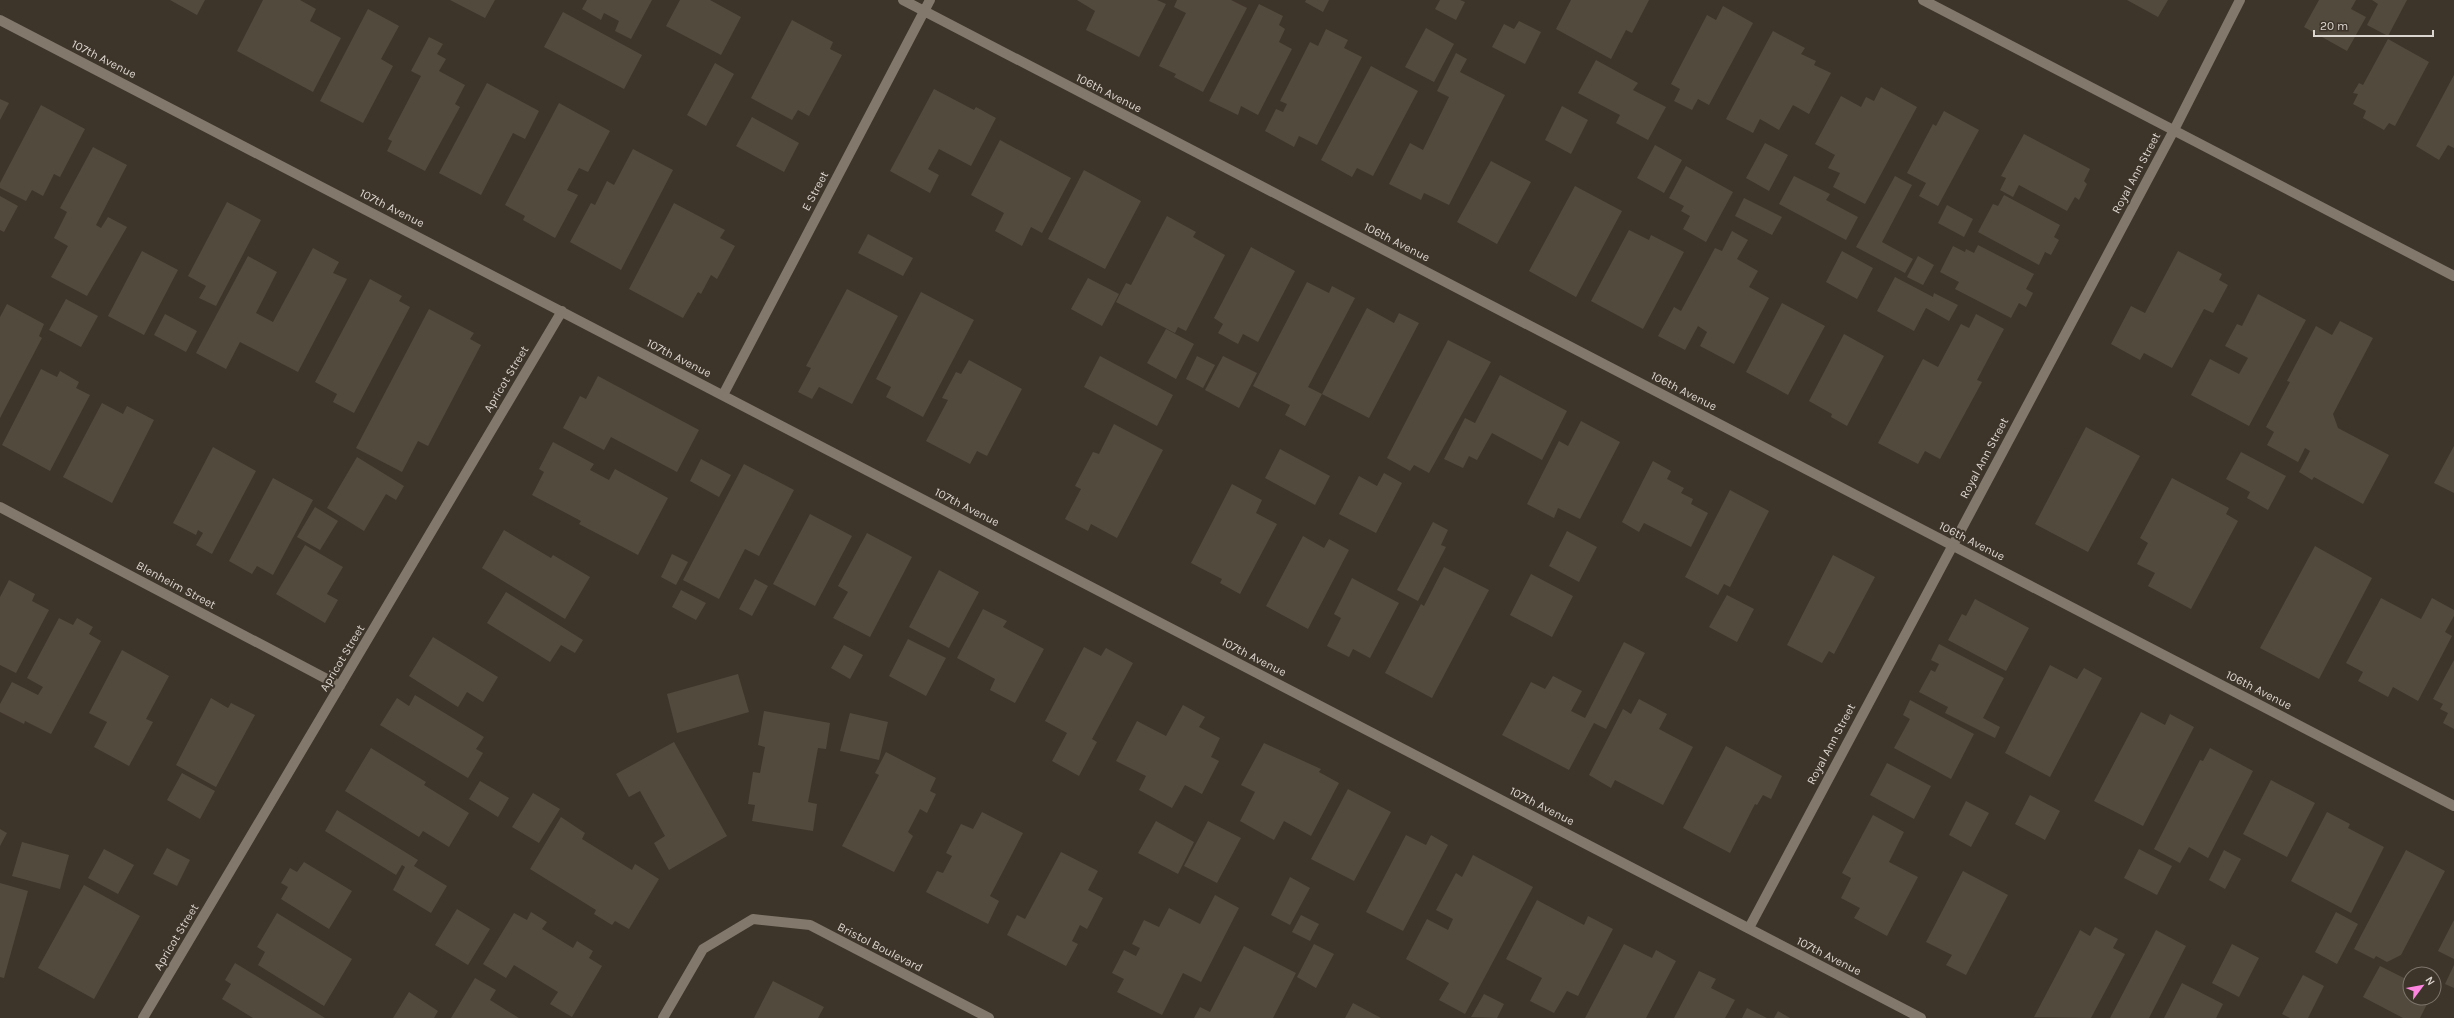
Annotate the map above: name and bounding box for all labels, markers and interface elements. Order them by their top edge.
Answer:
scale bar [2314,12,2433,38]
text: 20 m [2320,19,2348,33]
street label: 107th Avenue [69,37,139,81]
street label: 106th Avenue [1074,70,1144,116]
street label: Royal Ann Street [2109,130,2163,216]
street label: E Street [799,169,831,213]
street label: 107th Avenue [357,186,427,230]
street label: 106th Avenue [1362,219,1432,265]
street label: 107th Avenue [644,336,714,380]
street label: Apricot Street [481,343,532,415]
street label: 106th Avenue [1649,368,1719,414]
street label: Royal Ann Street [1957,415,2011,501]
street label: 107th Avenue [932,485,1002,529]
street label: 106th Avenue [1937,518,2007,564]
street label: Blenheim Street [134,558,219,612]
street label: Apricot Street [317,622,368,694]
street label: 107th Avenue [1219,635,1289,679]
street label: 106th Avenue [2224,667,2294,713]
street label: Royal Ann Street [1804,701,1858,787]
street label: 107th Avenue [1507,784,1577,828]
street label: Apricot Street [151,901,202,973]
street label: Bristol Boulevard [835,919,925,975]
street label: 107th Avenue [1794,934,1864,978]
north arrow [2402,966,2442,1006]
text: N [2422,974,2438,988]

